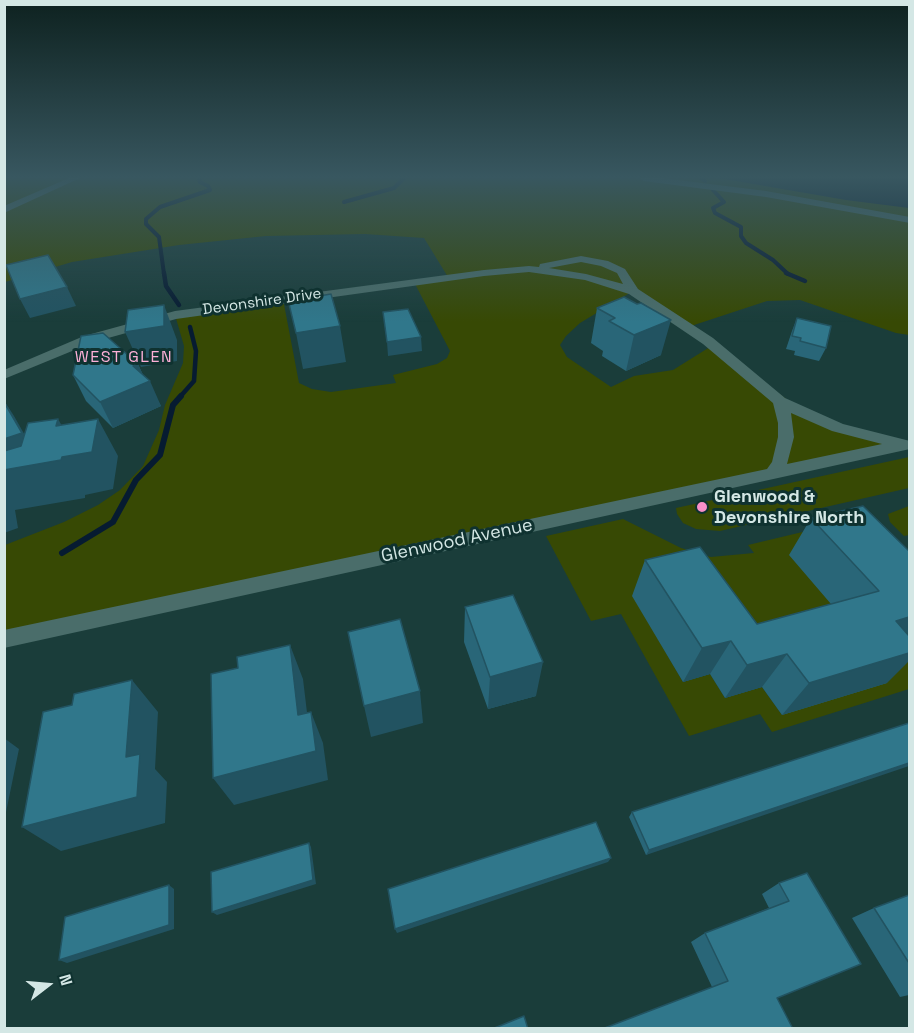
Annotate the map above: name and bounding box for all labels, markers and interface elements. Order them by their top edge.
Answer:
street label: Devonshire Drive [202,285,322,319]
district label: WEST GLEN [75,348,173,368]
place label: Glenwood & Devonshire North [714,486,864,528]
marker: Glenwood & Devonshire North [695,500,709,514]
street label: Glenwood Avenue [379,514,535,568]
north arrow [18,955,78,1015]
text: N [54,972,77,988]

